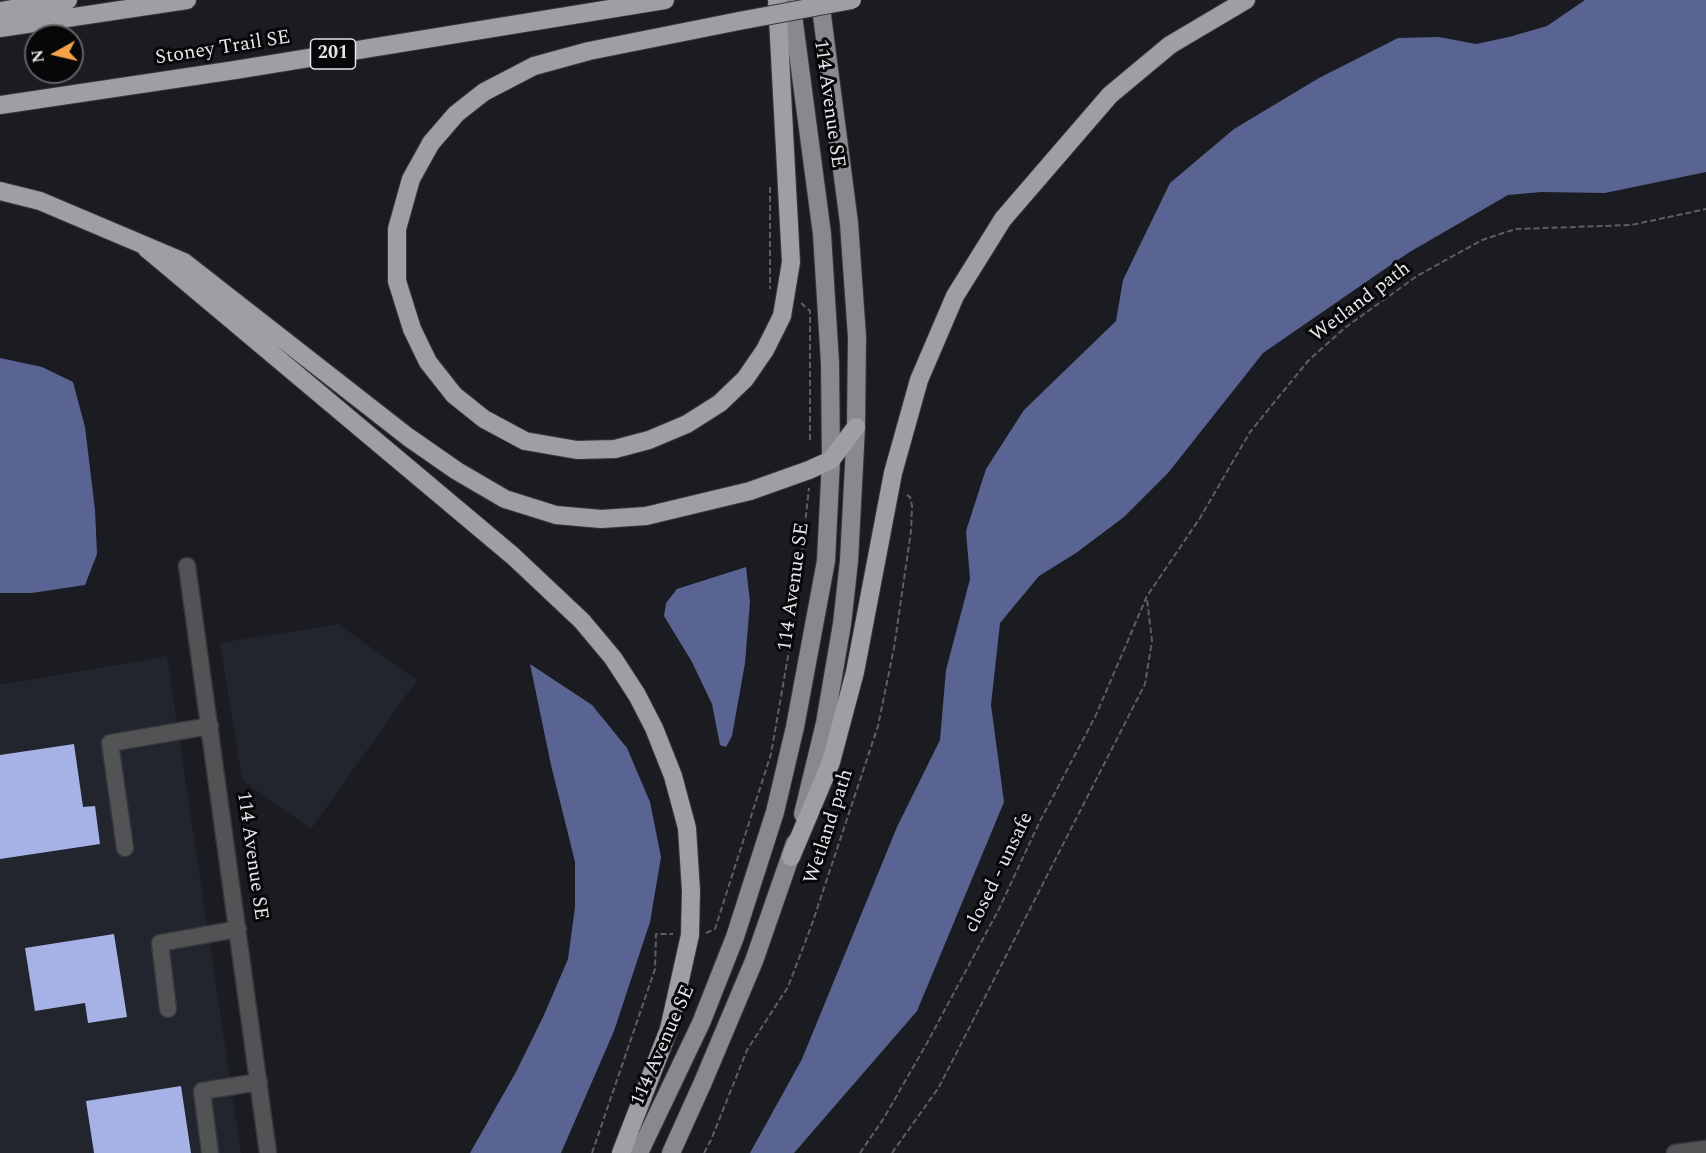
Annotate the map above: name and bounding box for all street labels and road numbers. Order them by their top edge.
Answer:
street label: Stoney Trail SE [154,26,292,72]
street label: 114 Avenue SE [807,38,849,170]
road number: 201 [310,39,356,69]
street label: Wetland path [1306,257,1416,349]
street label: 114 Avenue SE [774,521,816,653]
street label: Wetland path [800,767,860,887]
street label: 114 Avenue SE [230,790,272,922]
street label: closed - unsafe [961,809,1039,937]
street label: 114 Avenue SE [627,982,701,1110]

